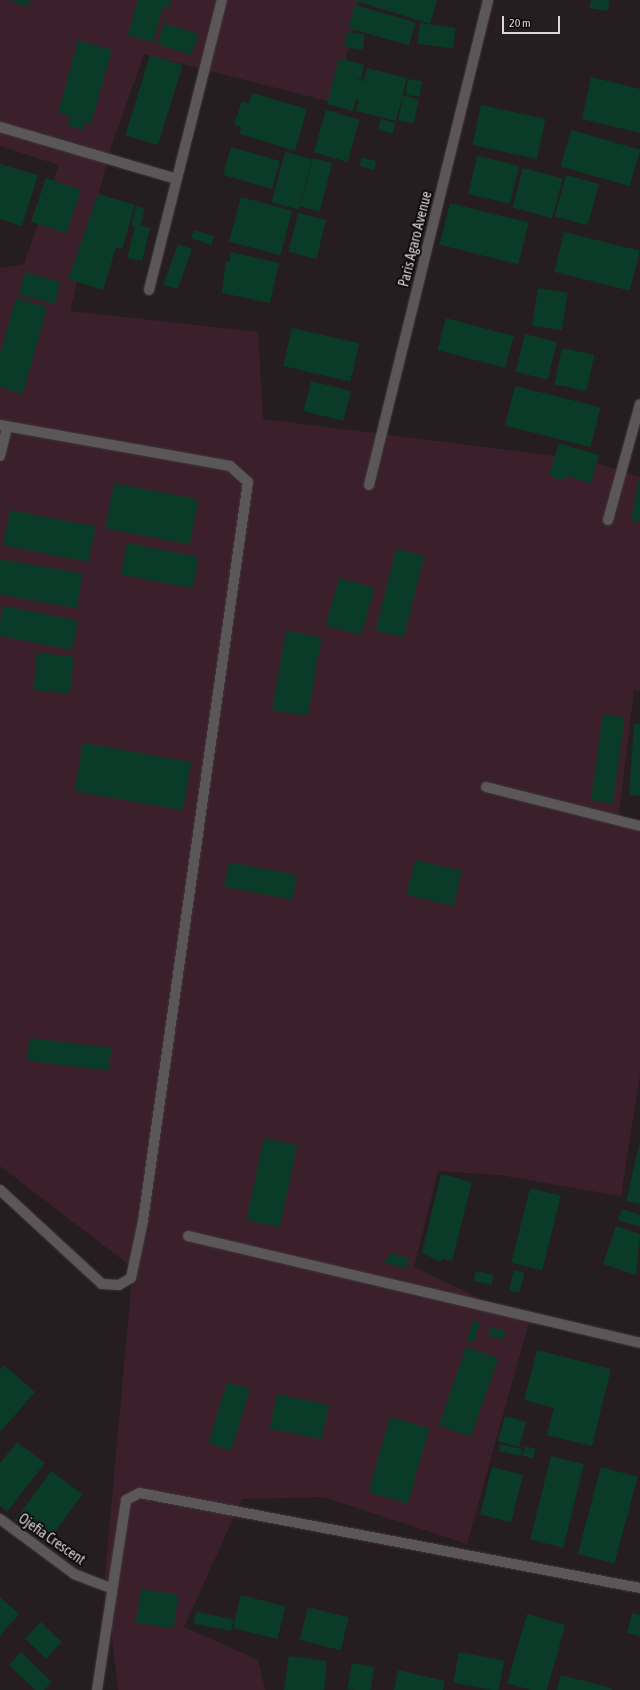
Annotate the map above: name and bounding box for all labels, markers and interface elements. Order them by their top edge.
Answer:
scale bar [504,8,562,34]
text: 20 m [509,16,531,30]
street label: Paris Agaro Avenue [395,190,435,288]
street label: Ojefia Crescent [16,1510,88,1568]

